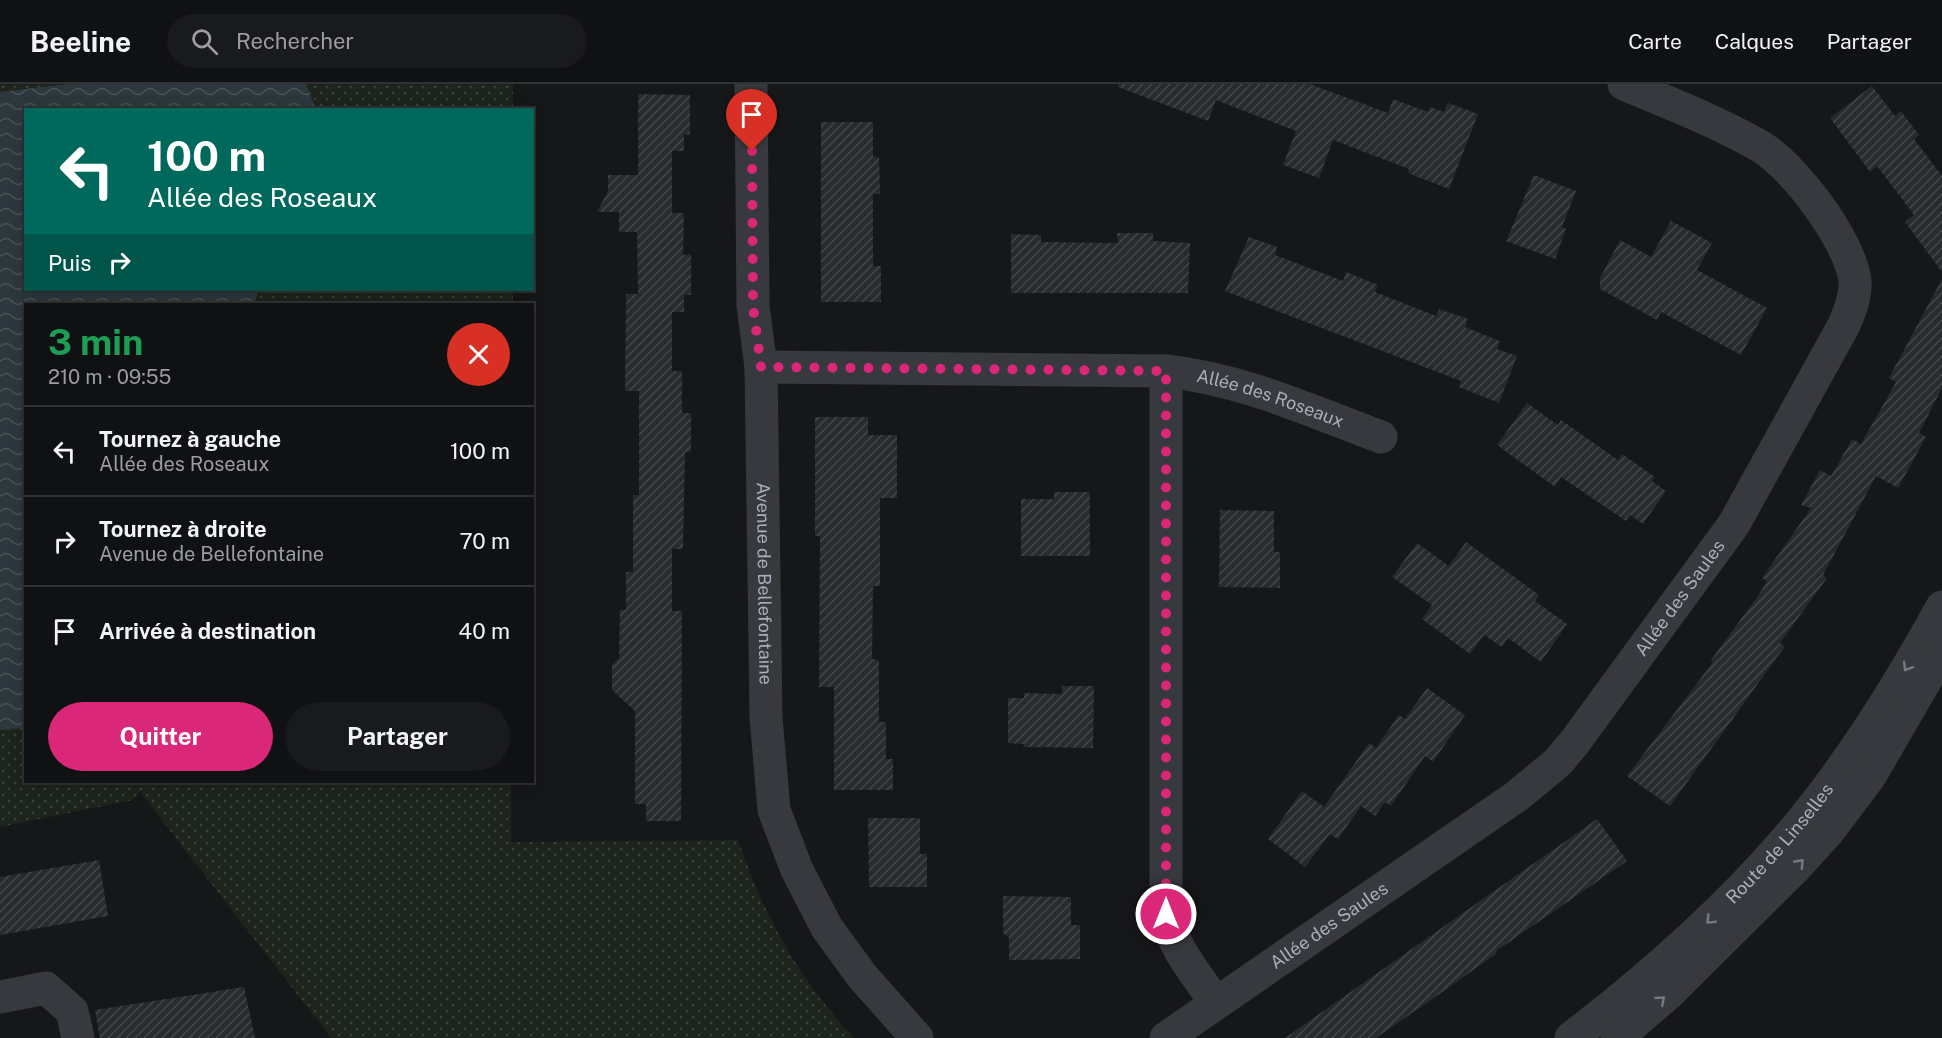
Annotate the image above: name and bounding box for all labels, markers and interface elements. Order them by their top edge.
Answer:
search box [167,14,587,68]
text: Beeline [30,25,131,58]
icon: search [188,25,221,58]
text: Rechercher [236,28,354,54]
text: Carte [1628,29,1682,54]
text: Calques [1715,29,1794,54]
text: Partager [1827,29,1912,54]
pin [726,89,777,151]
icon: arrive [735,98,768,131]
text: 100 m [147,131,266,180]
icon: left [48,132,126,210]
text: Allée des Roseaux [147,181,377,213]
icon: right [103,246,136,279]
text: Puis [48,250,91,276]
text: 3 min [48,321,143,363]
button: close [447,323,510,386]
text: 210 m · 09:55 [48,365,171,389]
street label: Allée des Roseaux [1195,365,1347,432]
text: Tournez à gauche [99,426,281,452]
icon: left [48,435,81,468]
text: 100 m [450,438,510,464]
text: Allée des Roseaux [99,452,269,476]
street label: Avenue de Bellefontaine [753,482,777,685]
text: Tournez à droite [99,516,267,542]
icon: right [48,525,81,558]
text: 70 m [459,528,510,554]
street label: Allée des Saules [1630,536,1729,660]
text: Avenue de Bellefontaine [99,542,324,566]
icon: arrive [48,615,81,648]
text: Arrivée à destination [99,618,316,644]
text: 40 m [458,618,510,644]
one-way arrow [1902,661,1914,671]
button: Quitter [48,702,273,771]
button: Partager [285,702,510,771]
street label: Route de Linselles [1722,779,1837,908]
one-way arrow [1792,859,1803,870]
street label: Allée des Saules [1266,877,1392,973]
position arrow [1134,882,1198,946]
one-way arrow [1707,913,1717,924]
one-way arrow [1654,996,1665,1007]

